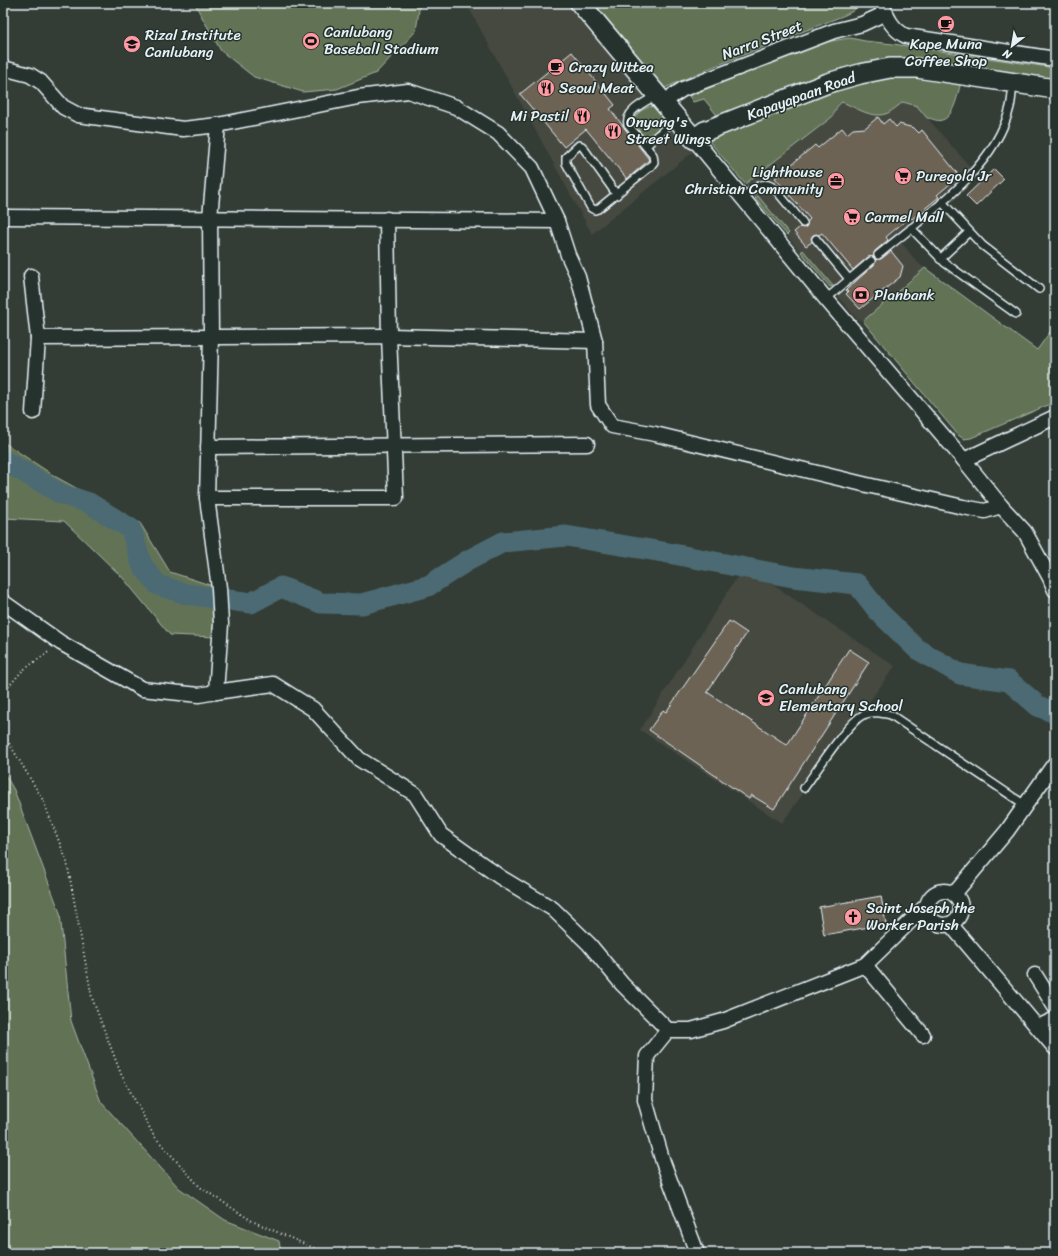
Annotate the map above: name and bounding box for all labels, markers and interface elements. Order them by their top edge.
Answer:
street label: Narra Street [718,13,807,67]
cafe icon: Kape Muna Coffee Shop [936,14,956,34]
place label: Canlubang Baseball Stadium [324,19,439,62]
place label: Rizal Institute Canlubang [145,22,241,65]
north arrow [992,26,1032,66]
sports icon: Canlubang Baseball Stadium [301,31,321,51]
place label: Kape Muna Coffee Shop [905,31,987,74]
school or university icon: Rizal Institute Canlubang [122,34,142,54]
text: N [999,44,1016,65]
place label: Crazy Wittea [569,54,654,80]
cafe icon: Crazy Wittea [546,57,566,77]
street label: Kapayapaan Road [743,64,860,128]
place label: Seoul Meat [559,75,635,101]
restaurant icon: Seoul Meat [536,78,556,98]
place label: Mi Pastil [511,103,570,129]
restaurant icon: Mi Pastil [572,106,592,126]
place label: Onyang's Street Wings [626,109,712,152]
restaurant icon: Onyang's Street Wings [603,121,623,141]
place label: Lighthouse Christian Community [685,159,823,202]
place label: Puregold Jr [916,163,992,189]
supermarket icon: Puregold Jr [893,166,913,186]
office icon: Lighthouse Christian Community [826,171,846,191]
place label: Carmel Mall [865,204,944,230]
supermarket icon: Carmel Mall [842,207,862,227]
place label: Planbank [874,282,935,308]
bank icon: Planbank [851,285,871,305]
place label: Canlubang Elementary School [779,676,904,719]
school or university icon: Canlubang Elementary School [756,688,776,708]
place label: Saint Joseph the Worker Parish [866,895,976,938]
church icon: Saint Joseph the Worker Parish [843,907,863,927]

